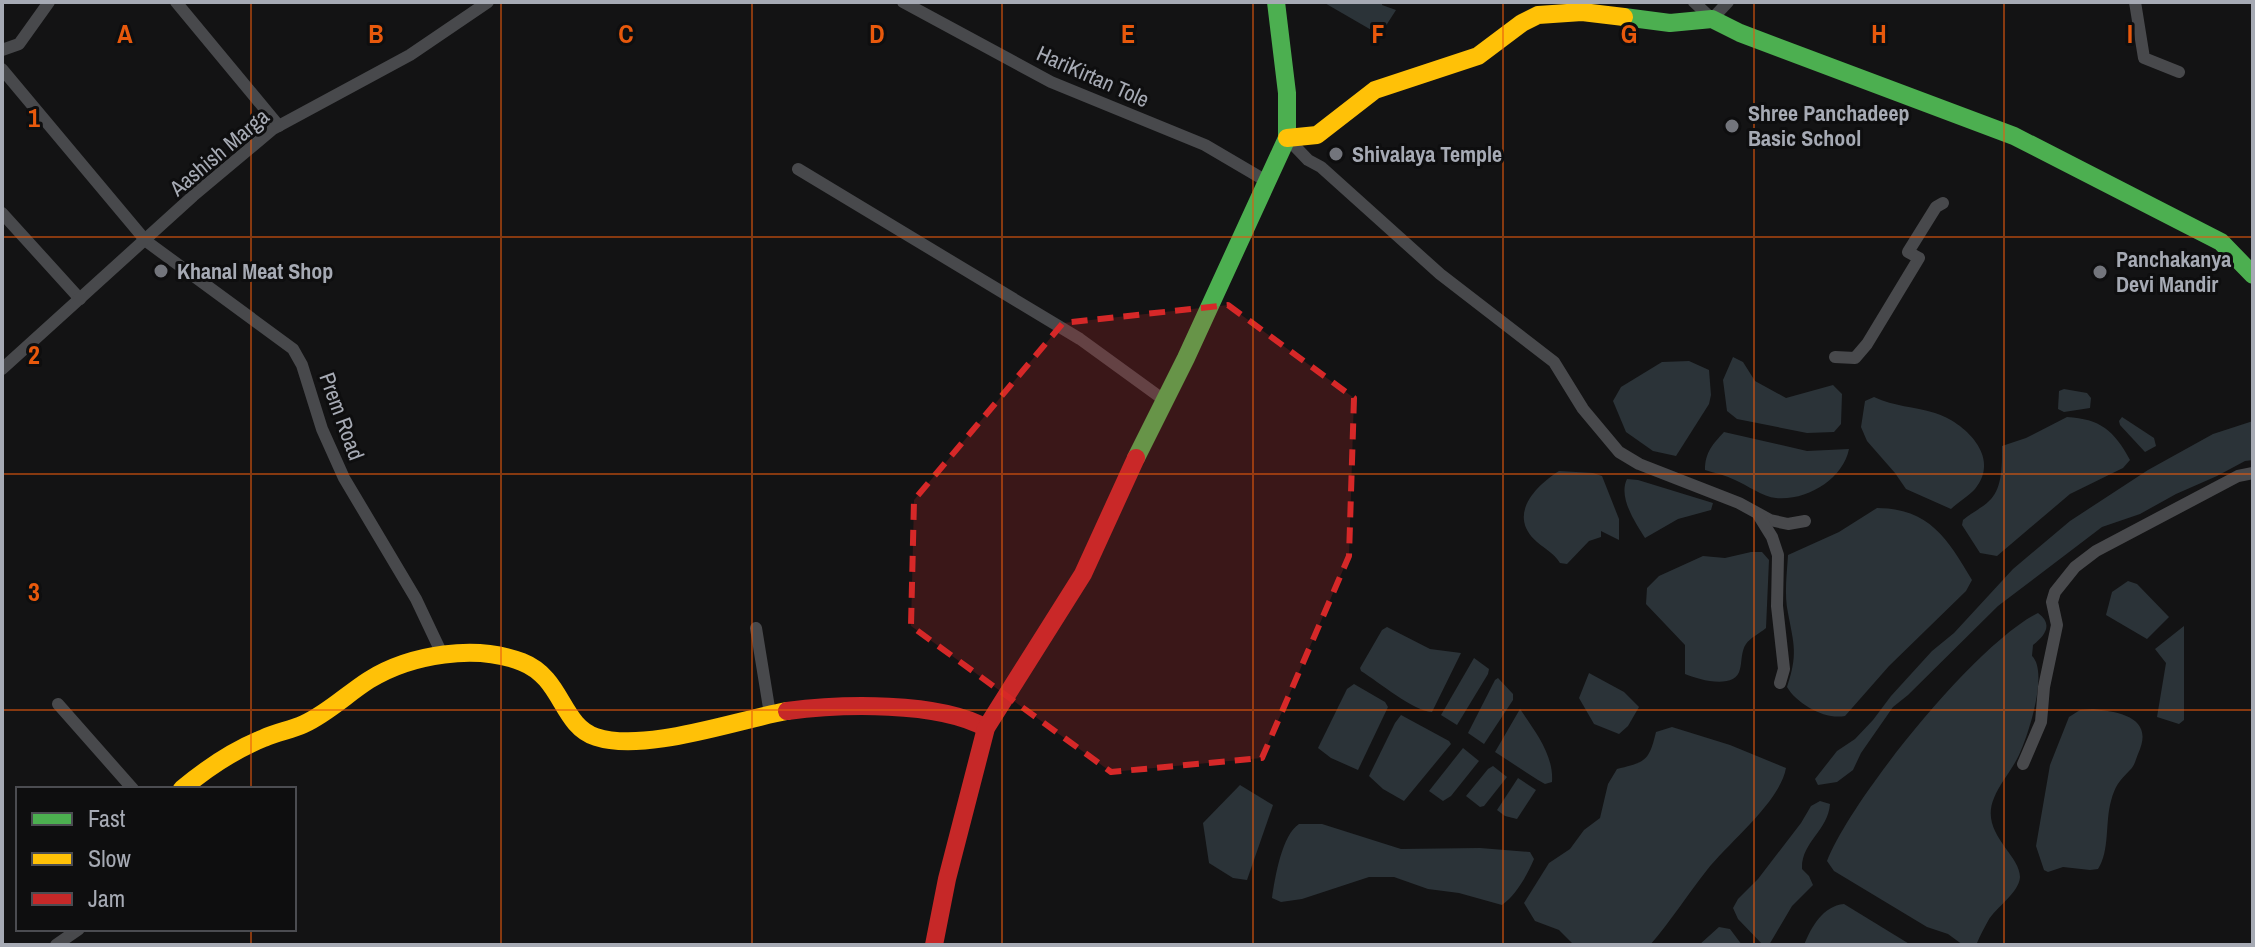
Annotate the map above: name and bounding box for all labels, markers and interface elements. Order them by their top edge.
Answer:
text: A [117,16,133,51]
text: B [368,16,384,51]
text: C [618,16,634,51]
text: D [869,16,885,51]
text: E [1121,16,1135,51]
text: F [1371,16,1385,51]
text: G [1621,16,1637,51]
text: H [1871,16,1887,51]
text: I [2127,16,2133,51]
street label: HariKirtan Tole [1032,38,1154,114]
place label: Shree Panchadeep Basic School [1748,98,1909,153]
text: 1 [28,100,40,135]
street label: Aashish Marga [162,102,275,203]
marker: Shree Panchadeep Basic School [1723,117,1741,135]
place label: Shivalaya Temple [1352,139,1502,169]
marker: Shivalaya Temple [1327,145,1345,163]
place label: Panchakanya Devi Mandir [2116,244,2231,299]
place label: Khanal Meat Shop [177,256,333,286]
marker: Khanal Meat Shop [152,262,170,280]
marker: Panchakanya Devi Mandir [2091,263,2109,281]
text: 2 [28,337,40,372]
street label: Prem Road [312,368,372,464]
text: 3 [28,574,40,609]
legend [16,787,296,931]
text: Fast [88,802,126,834]
text: Slow [88,842,131,874]
text: Jam [88,882,125,914]

